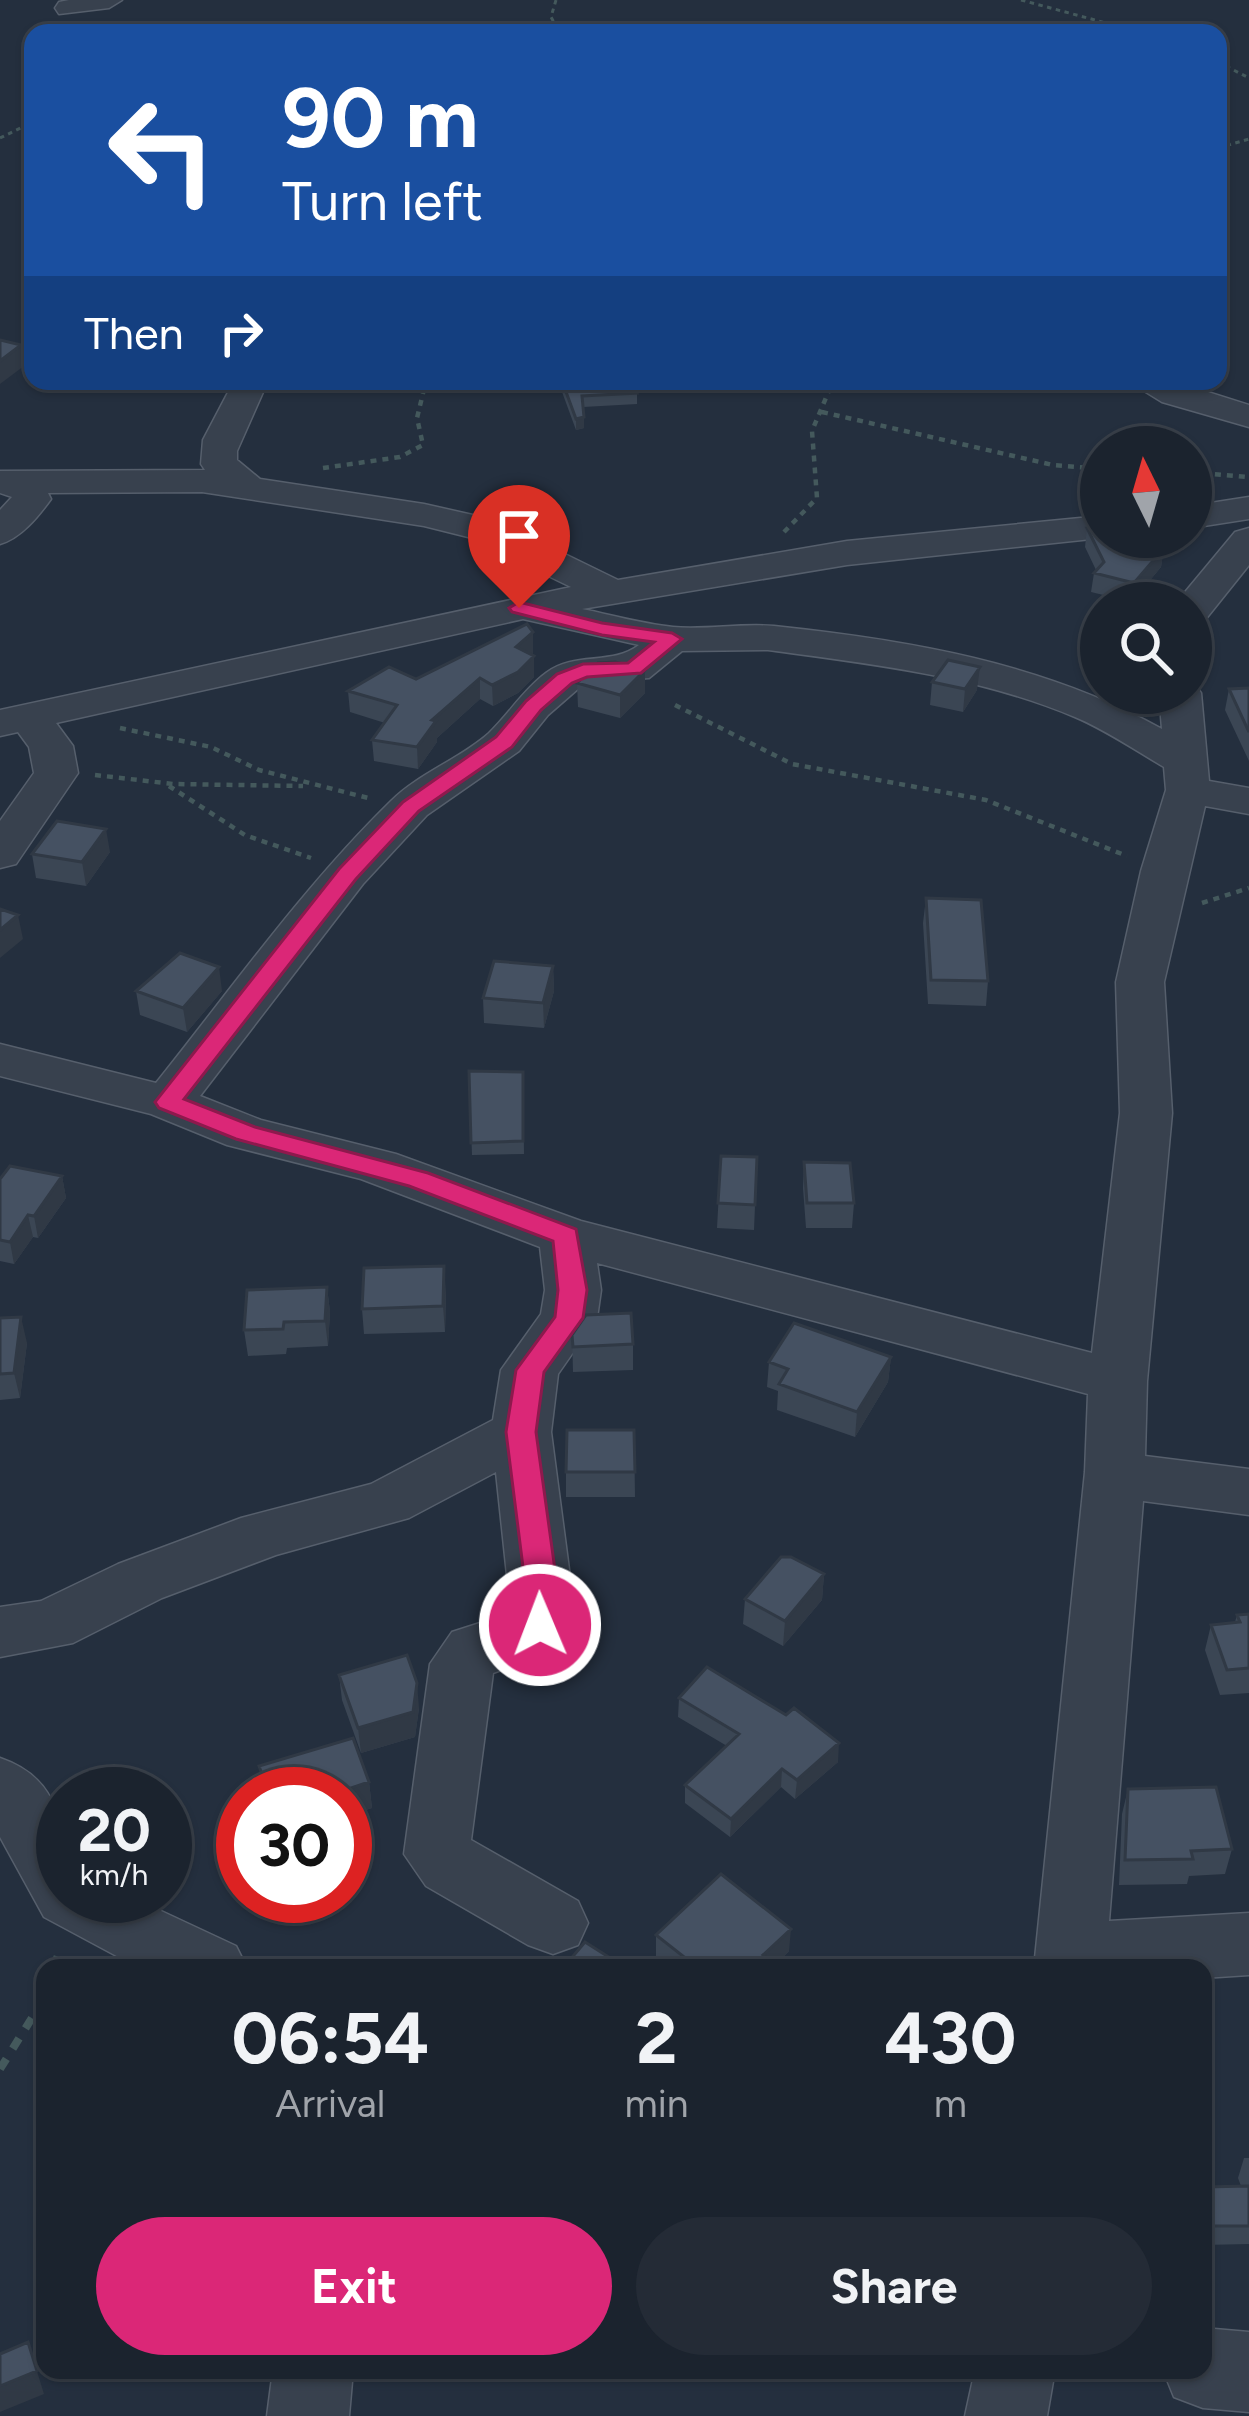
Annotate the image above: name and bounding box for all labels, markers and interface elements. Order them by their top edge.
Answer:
text: 90 m [282,67,478,168]
icon: left [84,72,240,228]
text: Turn left [282,169,483,234]
icon: right [208,300,274,366]
text: Then [84,306,184,360]
north arrow [1080,426,1212,558]
map controls [1080,426,1212,714]
pin [468,485,570,608]
icon: arrive [486,503,552,569]
button: search [1080,582,1212,714]
position arrow [477,1562,603,1688]
speed limit sign: 30 [216,1767,372,1923]
text: 20 [77,1794,151,1866]
text: km/h [80,1856,148,1893]
text: 06:54 [232,1995,429,2081]
text: 2 [636,1995,677,2081]
text: 430 [884,1995,1016,2081]
text: Arrival [275,2080,385,2127]
text: min [625,2080,689,2127]
text: m [934,2080,967,2127]
button: Exit [96,2217,612,2355]
button: Share [636,2217,1152,2355]

